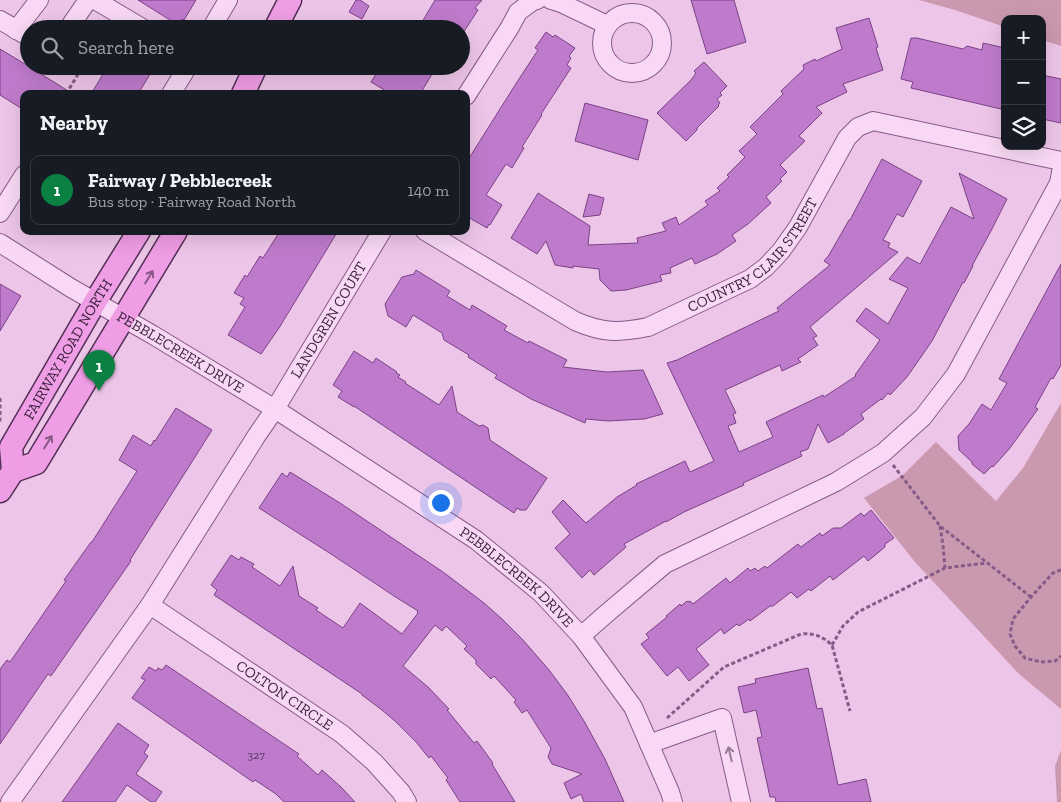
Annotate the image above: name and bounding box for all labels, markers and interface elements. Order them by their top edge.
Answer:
map controls [1001,15,1046,150]
button: + [1001,15,1046,60]
search box [20,20,470,75]
icon: search [38,34,66,62]
text: Search here [78,36,174,59]
button: − [1001,60,1046,105]
button: layers [1001,105,1046,150]
text: Nearby [40,110,108,135]
text: Fairway / Pebblecreek [88,169,272,192]
text: 1 [54,181,60,200]
text: 140 m [408,181,449,200]
text: Bus stop · Fairway Road North [88,192,296,211]
street label: COUNTRY CLAIR STREET [684,195,821,316]
street label: LANDGREN COURT [287,259,370,381]
one-way arrow [144,270,154,284]
street label: FAIRWAY ROAD NORTH [20,276,116,423]
street label: PEBBLECREEK DRIVE [114,307,248,397]
pin: 1 [83,350,115,391]
one-way arrow [44,436,54,450]
your location [428,490,454,516]
street label: PEBBLECREEK DRIVE [456,523,577,631]
street label: COLTON CIRCLE [233,656,336,734]
one-way arrow [725,747,734,763]
house number: 327 [247,748,265,762]

